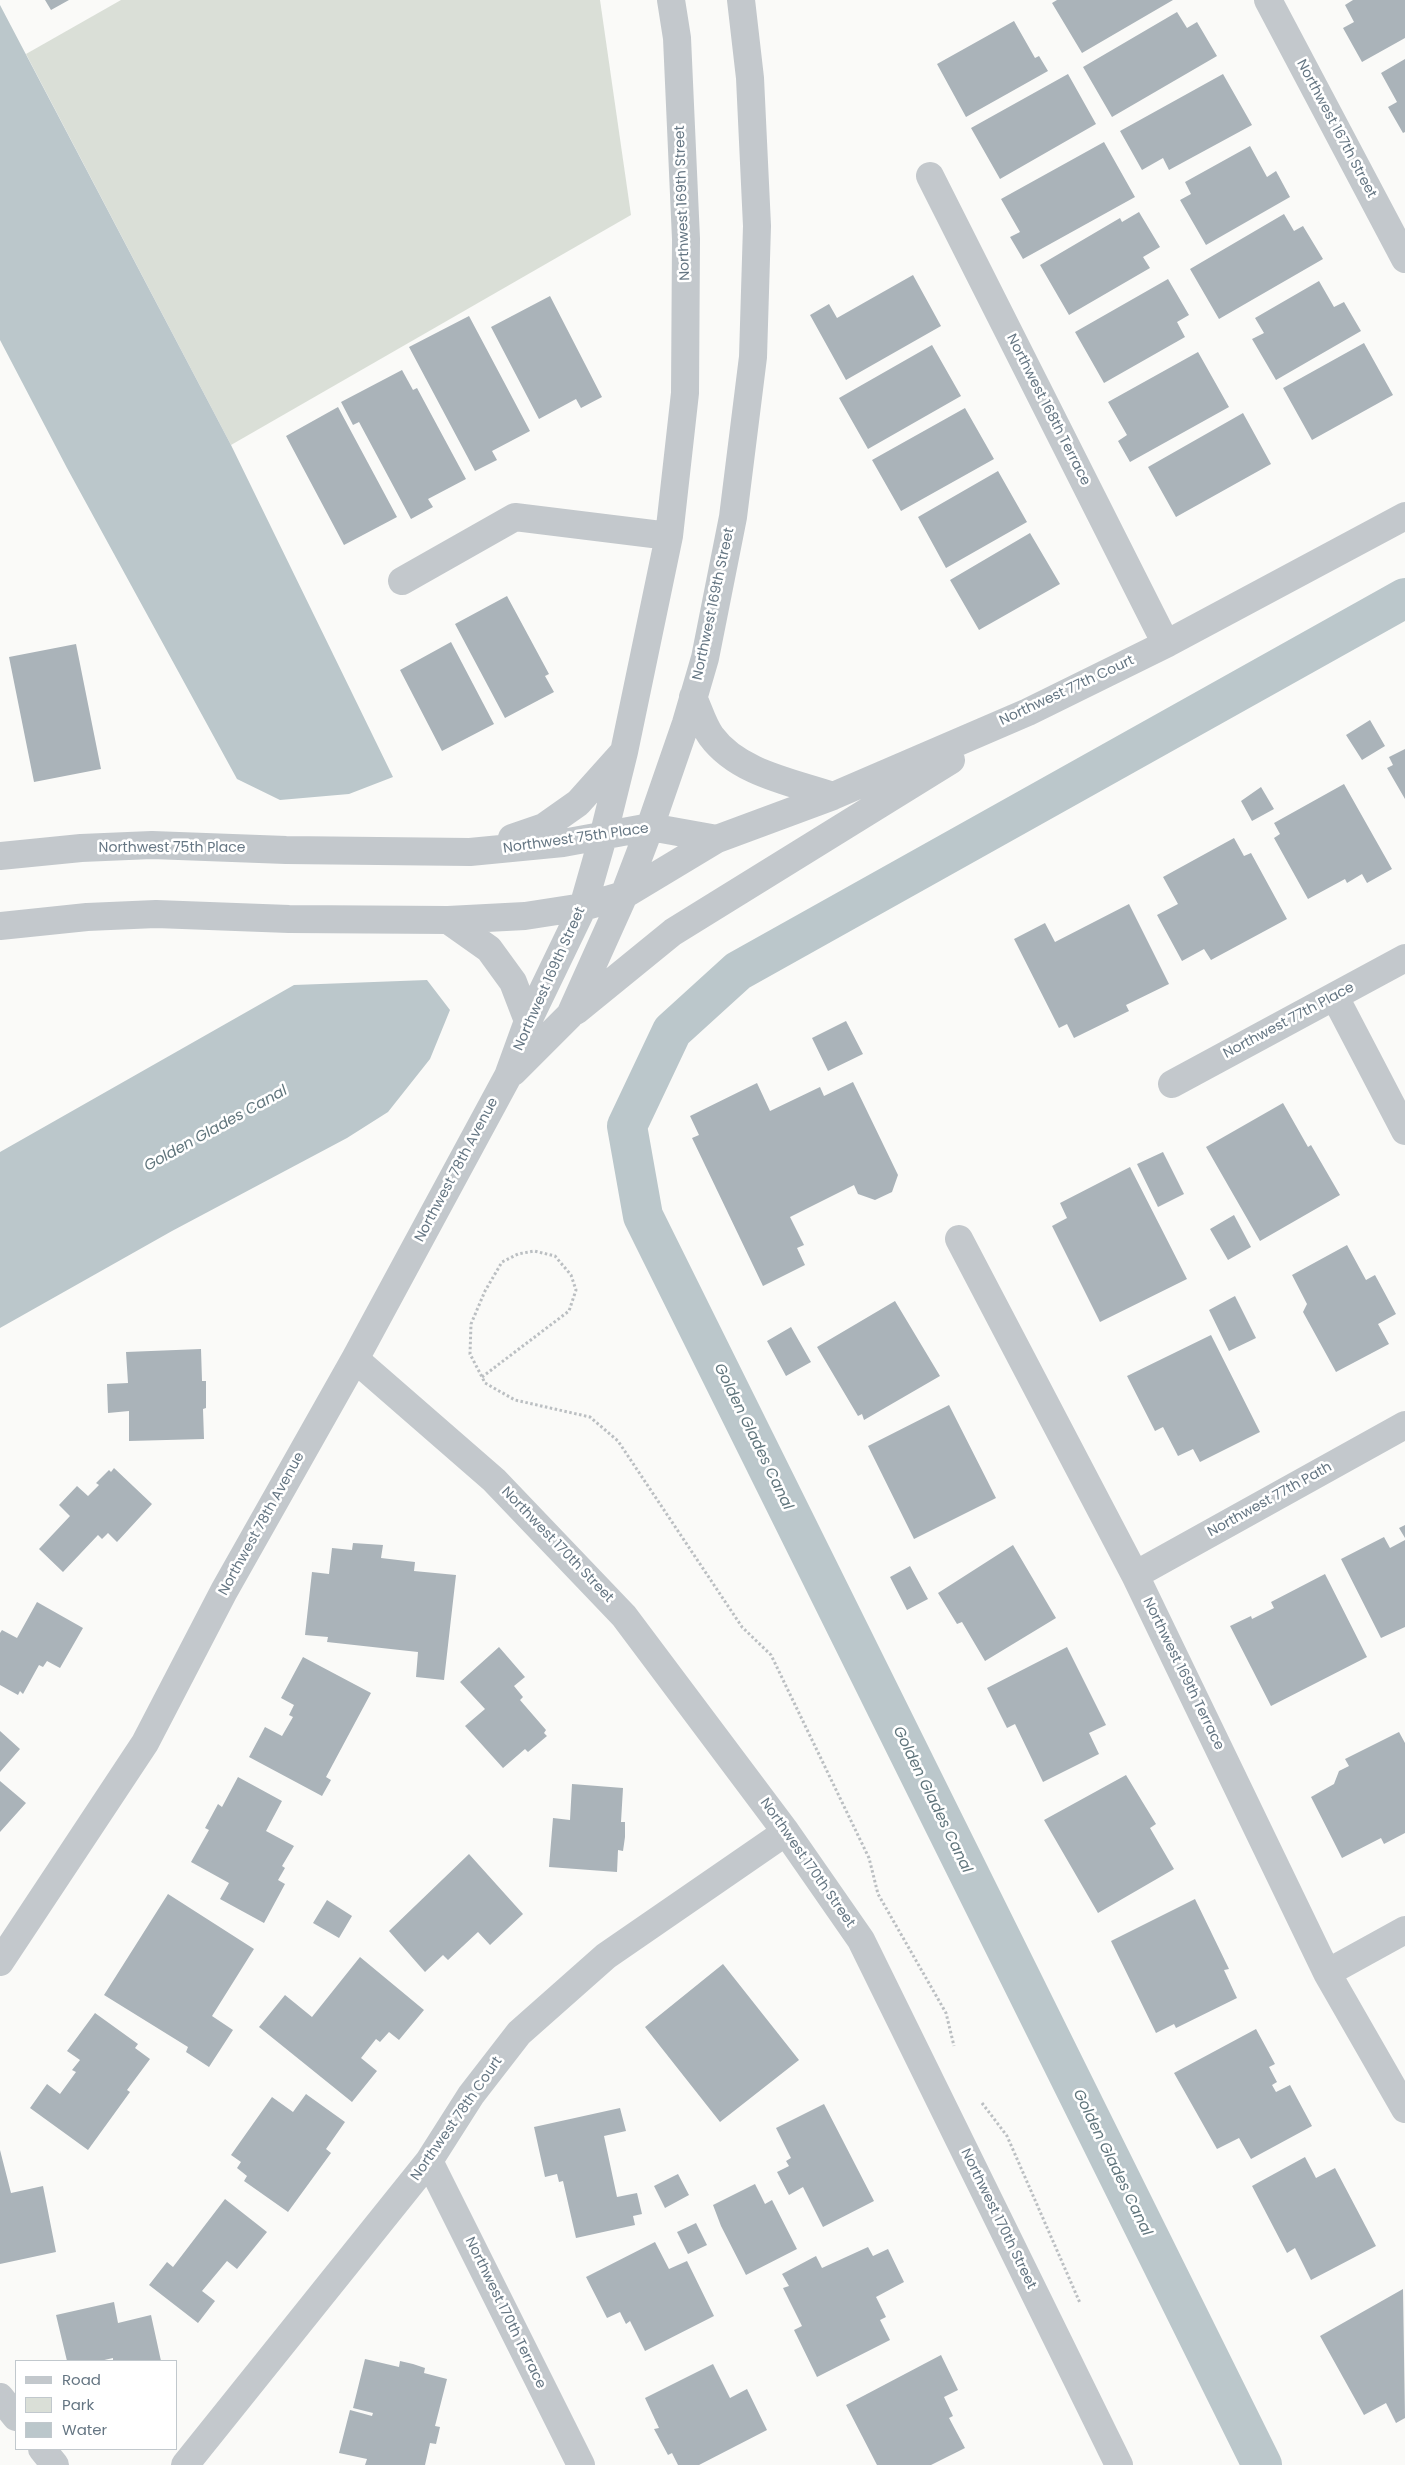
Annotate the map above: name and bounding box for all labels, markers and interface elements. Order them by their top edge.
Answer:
street label: Northwest 167th Street [1292,57,1380,201]
street label: Northwest 169th Street [672,125,694,281]
street label: Northwest 168th Terrace [1002,331,1094,489]
street label: Northwest 169th Street [690,526,738,682]
street label: Northwest 77th Court [997,652,1137,730]
street label: Northwest 75th Place [502,820,650,858]
street label: Northwest 75th Place [99,840,245,856]
street label: Northwest 169th Street [511,905,589,1053]
street label: Northwest 77th Place [1221,979,1357,1063]
water label: Golden Glades Canal [141,1082,291,1176]
street label: Northwest 78th Avenue [412,1095,502,1245]
water label: Golden Glades Canal [710,1361,796,1513]
street label: Northwest 78th Avenue [216,1449,308,1599]
street label: Northwest 77th Path [1205,1459,1335,1541]
street label: Northwest 170th Street [497,1484,617,1606]
street label: Northwest 169th Terrace [1139,1595,1227,1753]
water label: Golden Glades Canal [889,1724,975,1876]
street label: Northwest 170th Street [756,1795,858,1931]
street label: Northwest 78th Court [408,2054,506,2184]
water label: Golden Glades Canal [1069,2087,1155,2239]
street label: Northwest 170th Street [957,2146,1039,2292]
street label: Northwest 170th Terrace [461,2235,549,2391]
legend [15,2360,178,2450]
text: Road [62,2369,101,2390]
text: Park [62,2394,94,2415]
text: Water [62,2419,107,2440]

